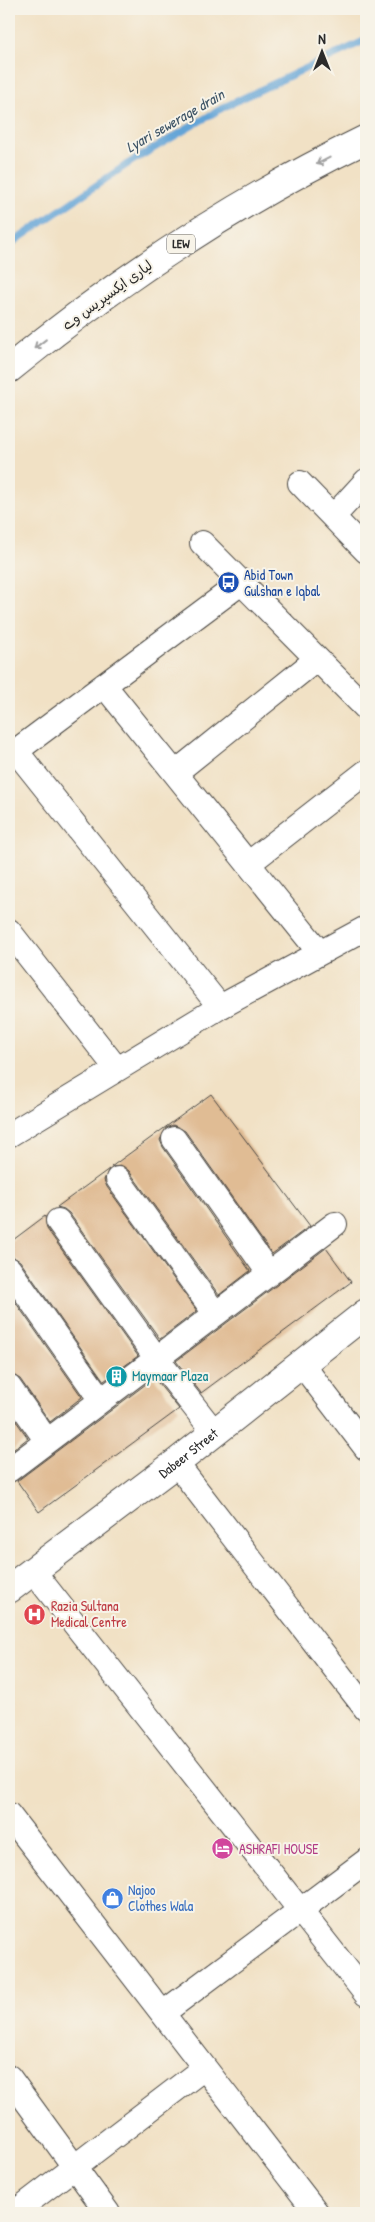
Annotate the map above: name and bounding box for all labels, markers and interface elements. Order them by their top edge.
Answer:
north arrow [298,28,348,78]
text: N [318,29,326,48]
water label: Lyari sewerage drain [122,83,229,157]
one-way arrow [315,156,330,166]
road number: LEW [167,234,195,253]
street label: لیاری ایکسپریس وے [58,255,156,335]
one-way arrow [34,339,47,350]
place label: Abid Town Gulshan e Iqbal [244,565,320,601]
bus stop icon: Abid Town Gulshan e Iqbal [216,571,240,595]
building icon: Maymaar Plaza [104,1364,128,1388]
place label: Maymaar Plaza [132,1366,209,1386]
street label: Dabeer Street [155,1423,222,1482]
place label: Razia Sultana Medical Centre [51,1596,127,1631]
hospital icon: Razia Sultana Medical Centre [23,1602,47,1626]
hotel icon: ASHRAFI HOUSE [211,1837,235,1861]
place label: ASHRAFI HOUSE [239,1839,318,1858]
place label: Najoo Clothes Wala [128,1880,194,1915]
shop icon: Najoo Clothes Wala [100,1886,124,1910]

